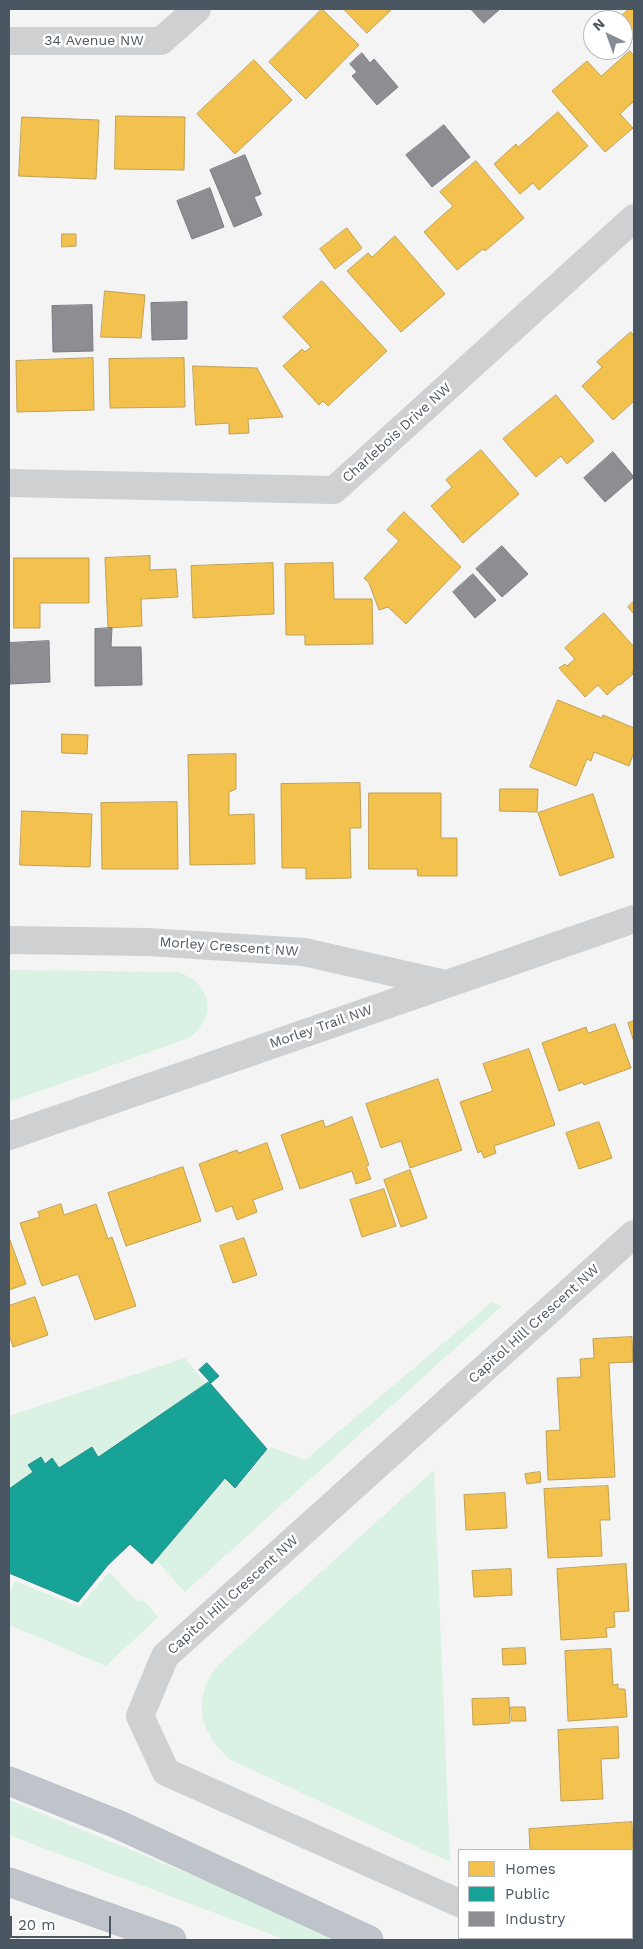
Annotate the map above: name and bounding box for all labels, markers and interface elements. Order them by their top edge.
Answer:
north arrow [583,10,633,60]
text: N [589,15,608,34]
street label: 34 Avenue NW [44,33,144,49]
street label: Charlebois Drive NW [339,380,455,486]
street label: Morley Crescent NW [159,934,299,960]
street label: Morley Trail NW [267,1002,375,1052]
street label: Capitol Hill Crescent NW [465,1261,603,1387]
street label: Capitol Hill Crescent NW [164,1532,302,1658]
legend [458,1849,633,1939]
text: Homes [505,1860,556,1878]
text: Public [505,1885,550,1903]
scale bar [12,1906,114,1938]
text: Industry [505,1910,565,1928]
text: 20 m [18,1916,56,1934]

